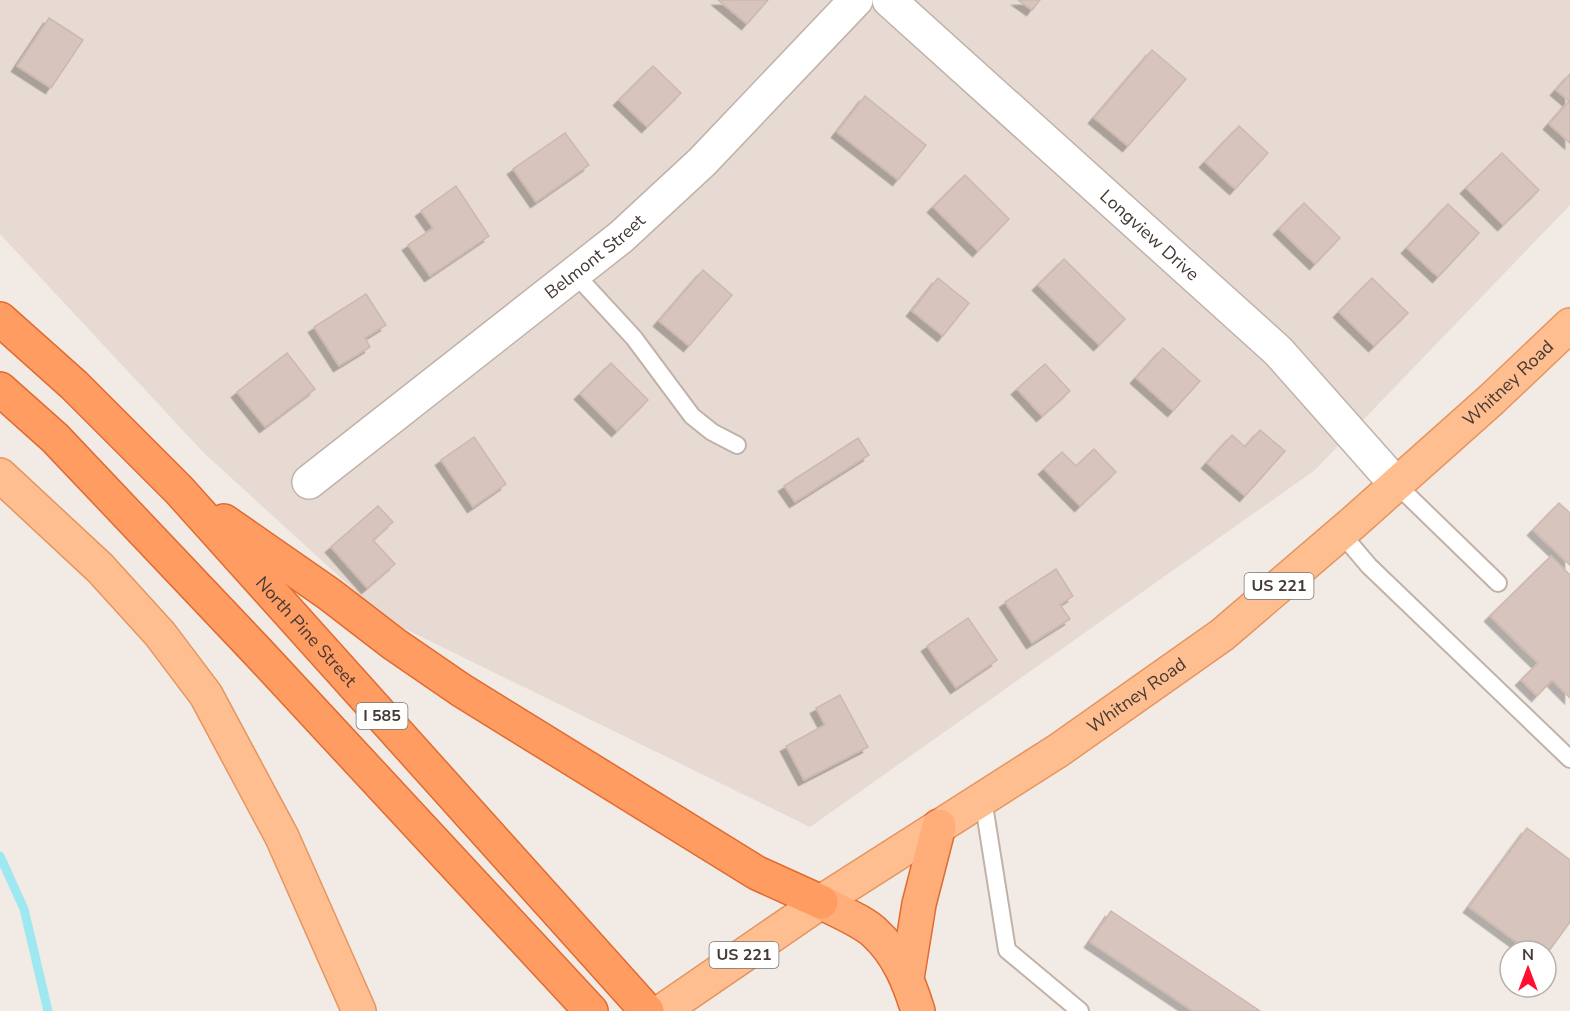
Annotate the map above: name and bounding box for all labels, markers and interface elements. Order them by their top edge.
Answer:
street label: Longview Drive [1095,184,1204,286]
street label: Belmont Street [540,208,651,305]
street label: Whitney Road [1458,335,1559,431]
street label: North Pine Street [250,571,363,692]
road number: US 221 [1244,573,1314,599]
street label: Whitney Road [1082,652,1191,739]
road number: I 585 [356,703,407,729]
north arrow [1498,939,1558,999]
road number: US 221 [710,942,778,968]
text: N [1522,944,1534,966]

